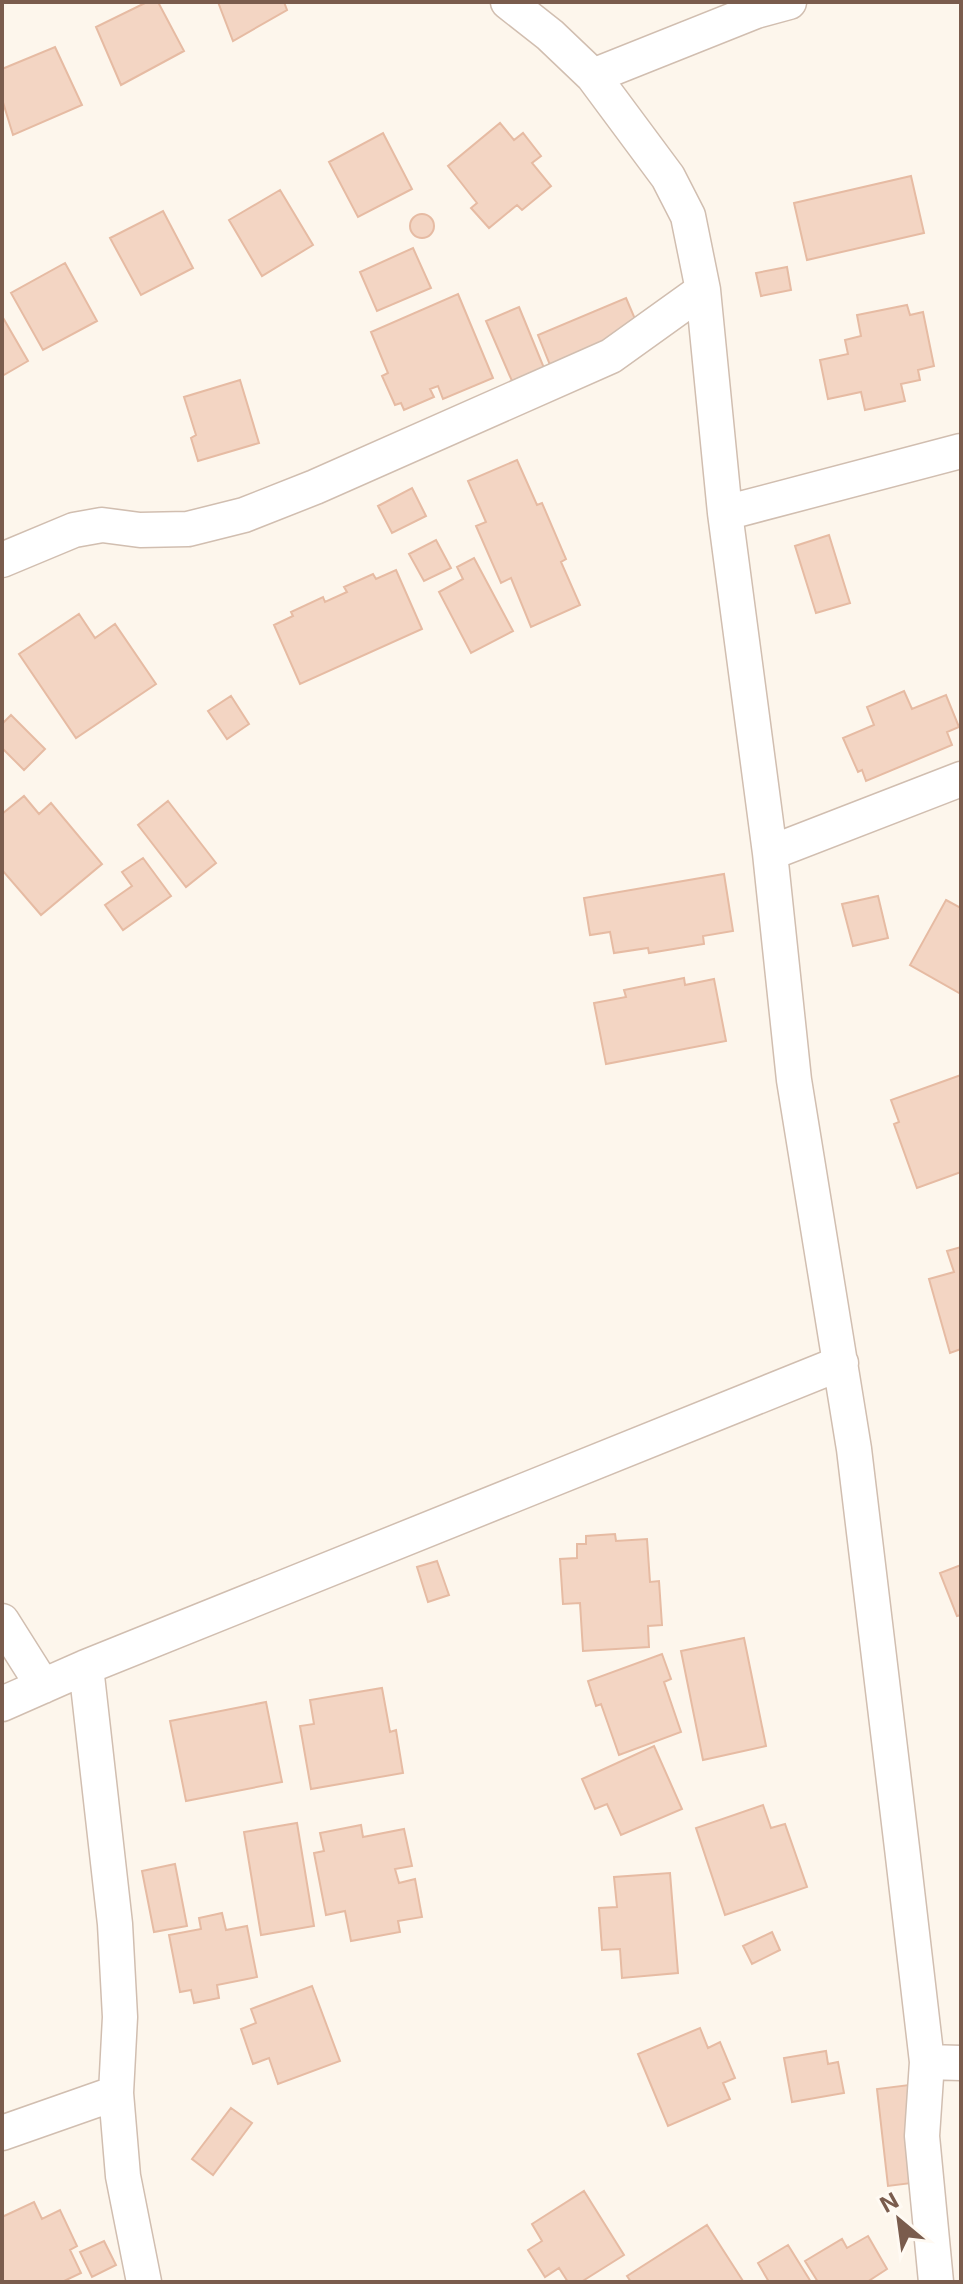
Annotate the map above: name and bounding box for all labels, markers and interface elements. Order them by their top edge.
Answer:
north arrow [859,2180,939,2260]
text: N [876,2187,903,2218]

